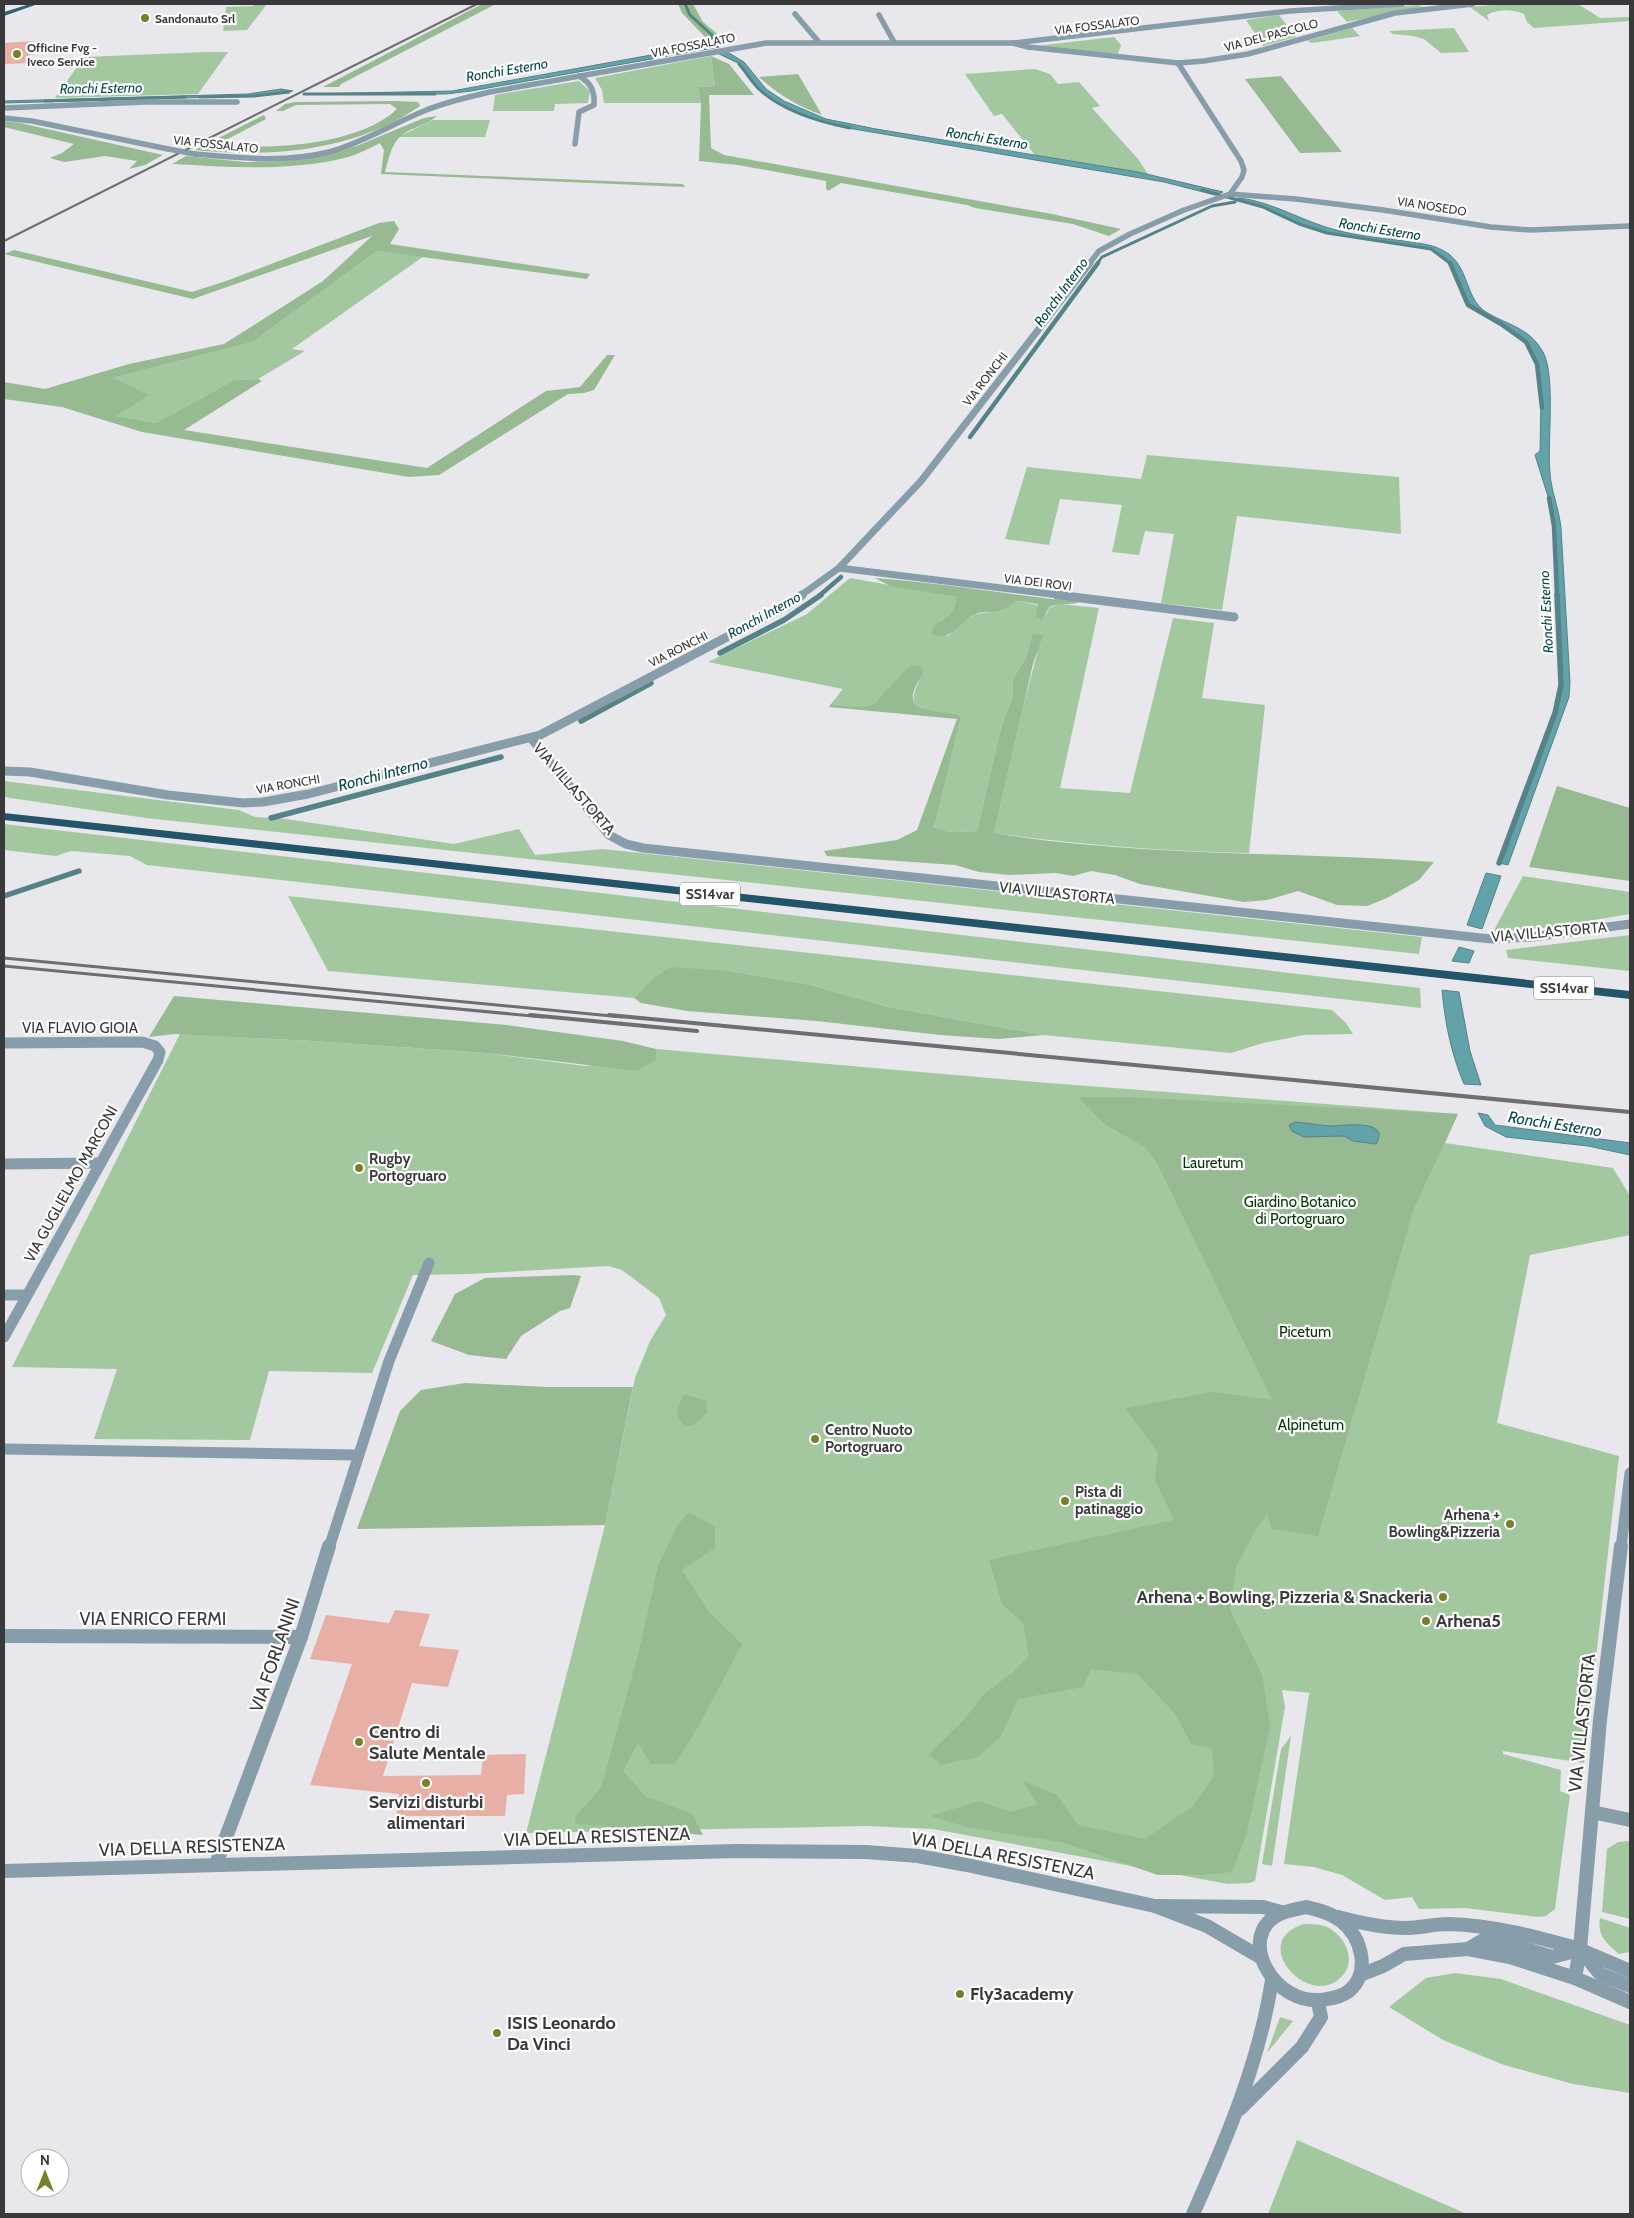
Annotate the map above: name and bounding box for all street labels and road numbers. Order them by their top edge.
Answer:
street label: VIA FOSSALATO [1054,12,1140,38]
street label: VIA DEL PASCOLO [1222,15,1320,55]
street label: VIA FOSSALATO [650,29,736,61]
street label: VIA FOSSALATO [173,132,259,156]
street label: VIA NOSEDO [1396,193,1468,219]
street label: VIA RONCHI [959,349,1011,409]
street label: VIA DEI ROVI [1003,570,1073,594]
street label: VIA RONCHI [646,628,710,670]
street label: VIA VILLASTORTA [529,739,619,839]
street label: VIA RONCHI [255,771,321,797]
street label: VIA VILLASTORTA [998,878,1116,908]
road number: SS14var [680,882,740,906]
street label: VIA VILLASTORTA [1490,918,1608,946]
road number: SS14var [1534,976,1594,1000]
street label: VIA FLAVIO GIOIA [22,1019,139,1037]
street label: VIA GUGLIELMO MARCONI [20,1103,122,1265]
street label: VIA FORLANINI [245,1595,305,1715]
street label: VIA ENRICO FERMI [80,1608,226,1630]
street label: VIA VILLASTORTA [1564,1653,1600,1793]
street label: VIA DELLA RESISTENZA [503,1823,691,1851]
street label: VIA DELLA RESISTENZA [909,1827,1097,1885]
street label: VIA DELLA RESISTENZA [98,1833,286,1861]

